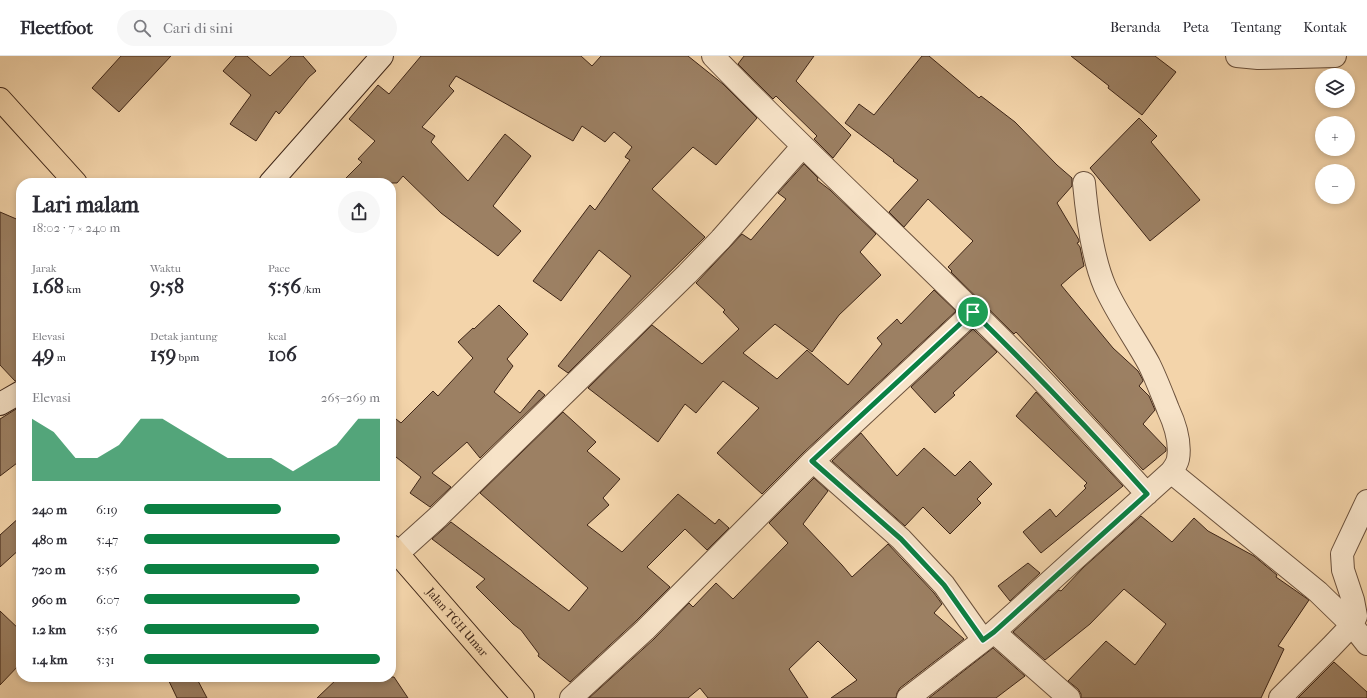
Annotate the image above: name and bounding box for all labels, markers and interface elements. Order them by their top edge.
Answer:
search box [117,10,397,46]
text: Fleetfoot [20,17,93,39]
icon: search [131,17,153,39]
text: Cari di sini [163,19,233,37]
text: Beranda [1110,19,1161,36]
text: Peta [1183,19,1209,36]
text: Tentang [1231,19,1281,36]
text: Kontak [1303,19,1347,36]
map controls [1315,68,1355,204]
button: layers [1315,68,1355,108]
button: + [1315,116,1355,156]
button: − [1315,164,1355,204]
button: share [338,191,380,233]
text: Lari malam [32,192,139,218]
text: 18:02 · 7 × 240 m [32,220,120,235]
text: Jarak [32,262,56,275]
text: Waktu [150,262,181,275]
text: Pace [268,262,290,275]
text: 1.68 [32,275,64,298]
text: 9:58 [150,275,184,298]
text: 5:56 [268,275,301,298]
text: km [64,283,81,296]
text: /km [301,283,321,296]
pin [956,295,990,329]
icon: arrive [962,301,984,323]
text: Elevasi [32,330,65,343]
text: Detak jantung [150,330,218,343]
text: kcal [268,330,287,343]
text: 49 [32,343,54,366]
text: 159 [150,343,176,366]
text: 106 [268,343,297,366]
text: m [54,351,66,364]
text: bpm [176,351,199,364]
text: Elevasi [32,390,71,405]
text: 265–269 m [321,390,380,405]
text: 240 m [32,502,67,517]
text: 6:19 [96,502,118,517]
text: 480 m [32,532,67,547]
text: 5:47 [96,532,118,547]
text: 720 m [32,562,66,577]
text: 5:56 [96,562,117,577]
street label: Jalan TGH Umar [423,584,492,660]
text: 960 m [32,592,67,607]
text: 6:07 [96,592,120,607]
text: 1.2 km [32,622,66,637]
text: 5:56 [96,622,117,637]
text: 1.4 km [32,652,67,667]
text: 5:31 [96,652,115,667]

